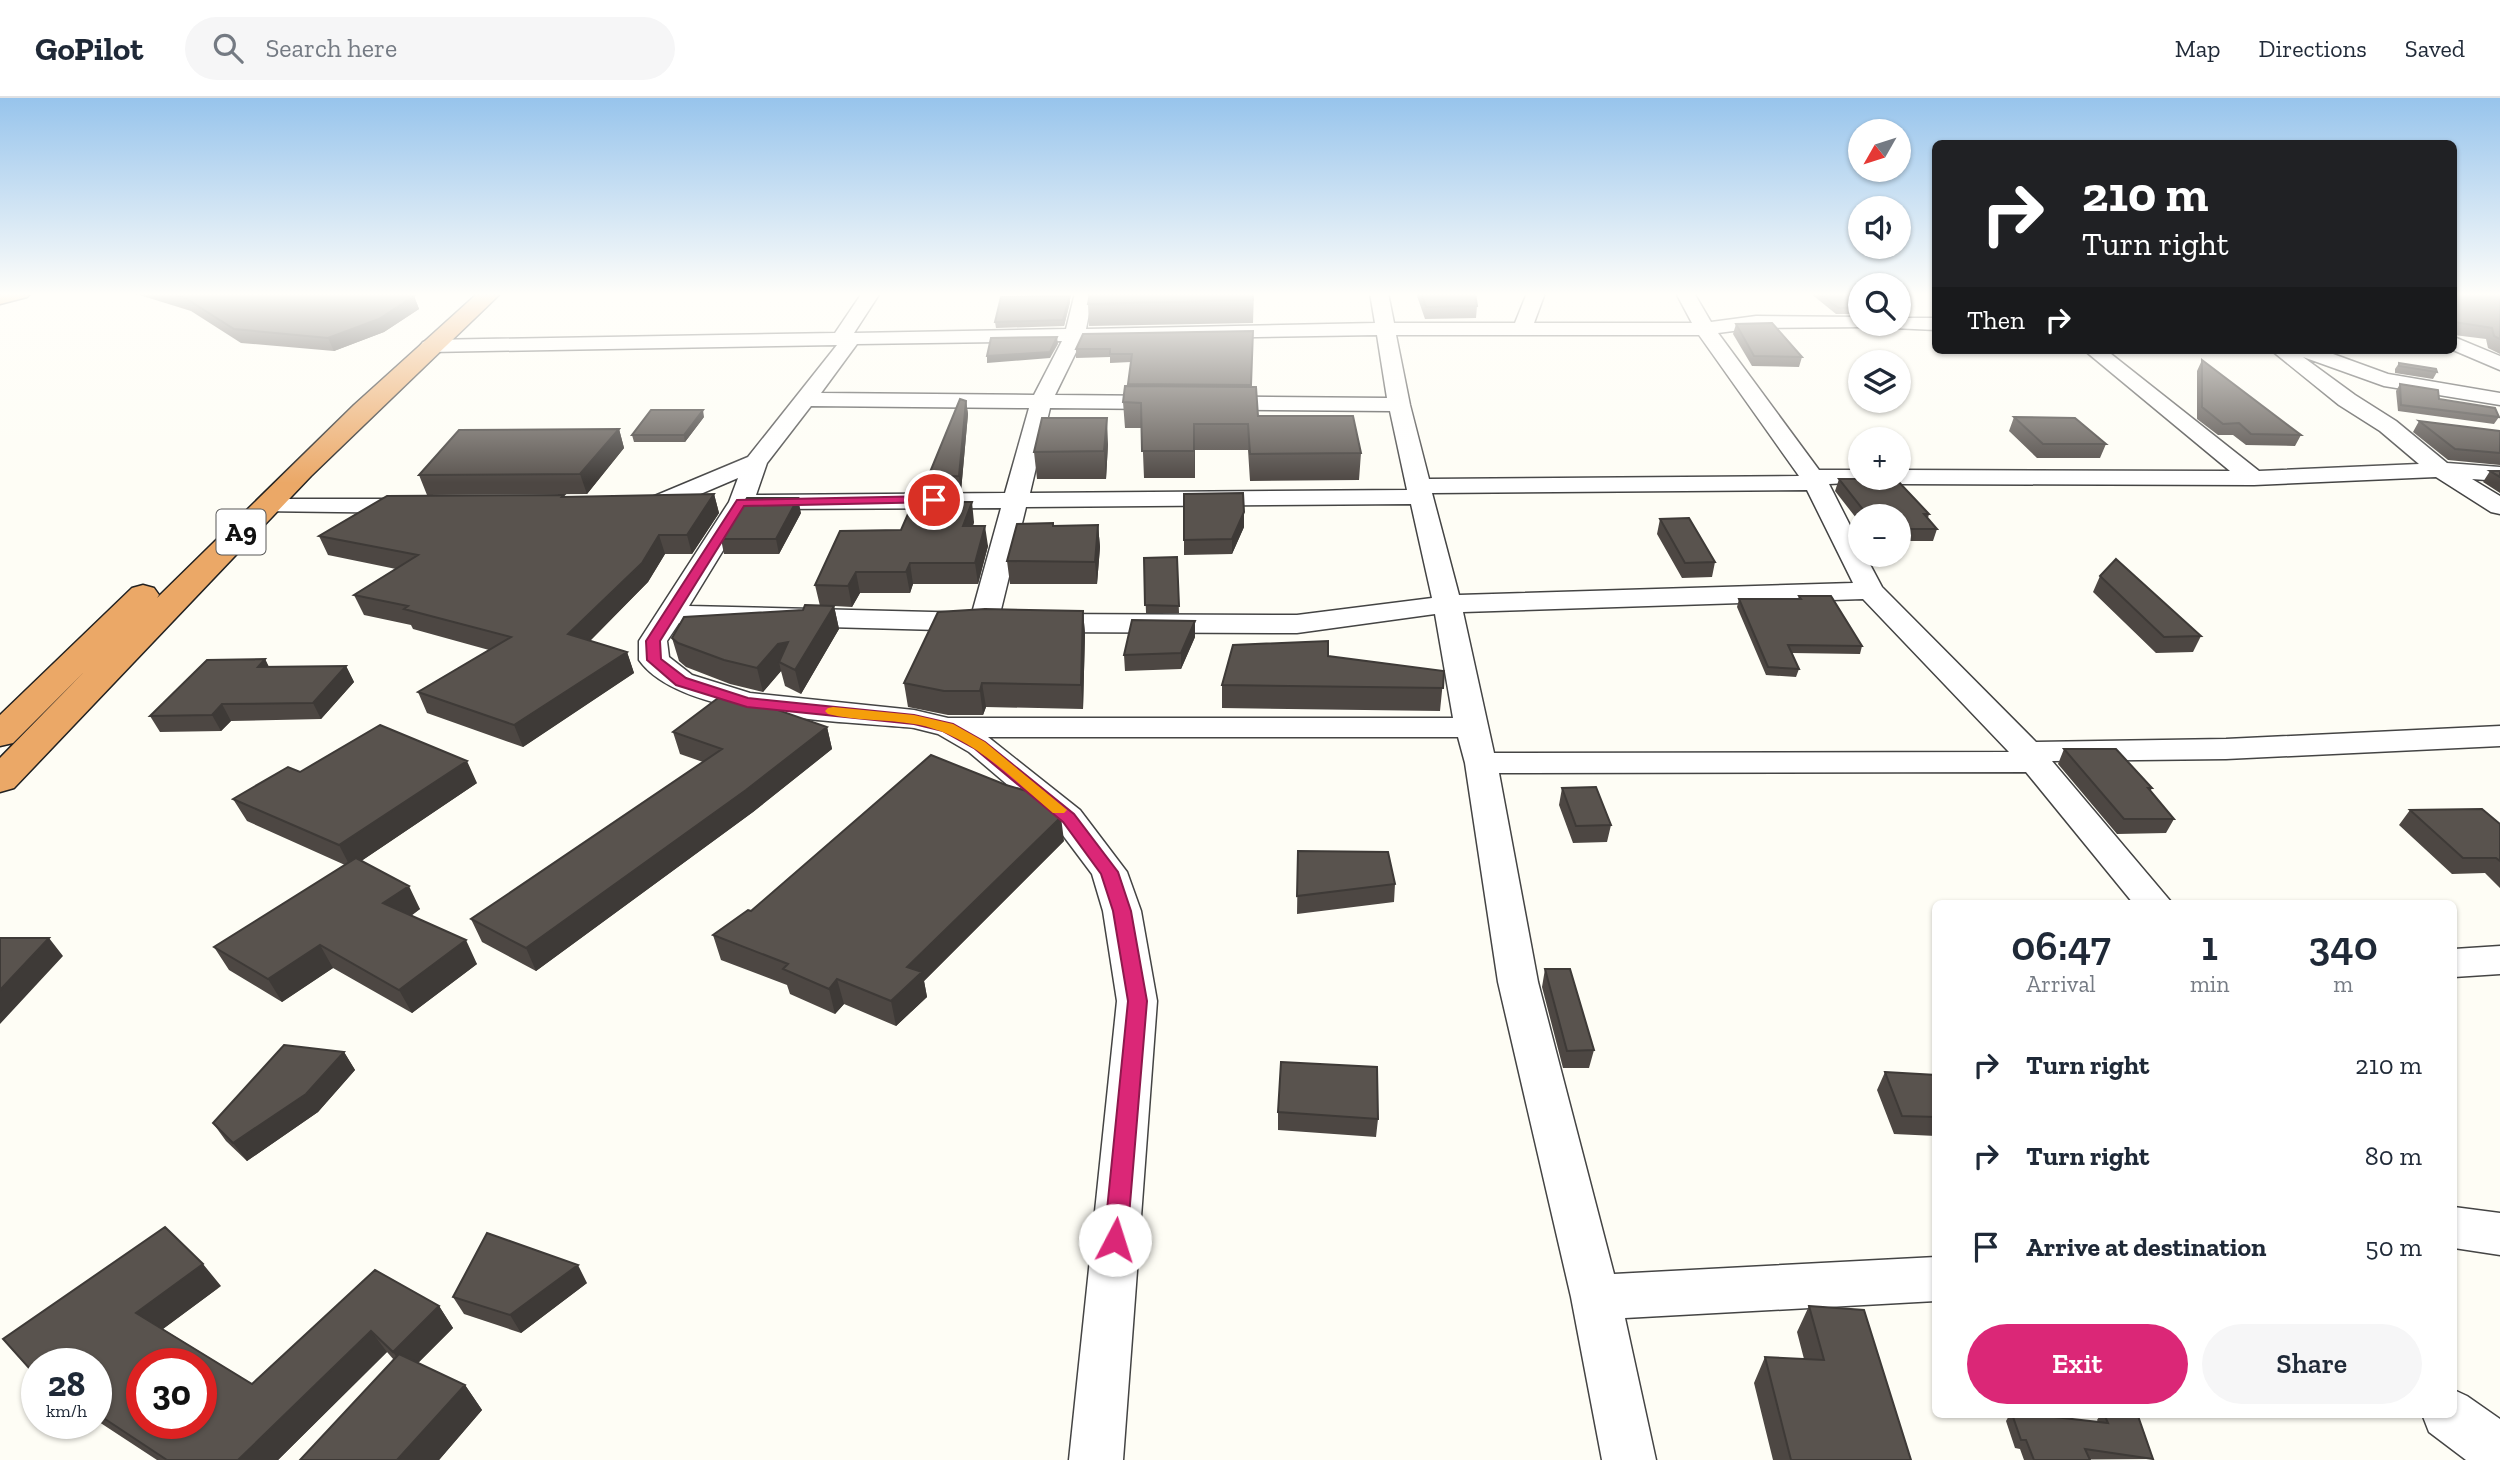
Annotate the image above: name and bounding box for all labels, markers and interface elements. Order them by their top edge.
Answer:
search box [185,17,675,80]
text: GoPilot [35,29,143,68]
icon: search [209,29,247,67]
text: Search here [265,32,397,64]
text: Map [2175,34,2221,63]
text: Directions [2259,34,2367,63]
text: Saved [2405,34,2465,63]
north arrow [1848,119,1911,182]
map controls [1848,119,1911,567]
text: 210 m [2082,165,2208,224]
icon: right [1967,168,2058,259]
button: sound [1848,196,1911,259]
text: Turn right [2082,225,2229,263]
button: search [1848,273,1911,336]
icon: right [2039,301,2077,339]
text: Then [1967,304,2025,336]
button: layers [1848,350,1911,413]
button: + [1848,427,1911,490]
pin [904,470,964,530]
icon: arrive [915,481,953,519]
button: − [1848,504,1911,567]
road number: A9 [216,510,266,554]
text: 06:47 [2011,920,2111,971]
text: 1 [2201,920,2218,971]
text: 340 [2309,920,2378,971]
text: Arrival [2026,970,2096,998]
text: min [2190,970,2229,998]
text: m [2333,970,2353,998]
icon: right [1967,1046,2005,1084]
text: Turn right [2026,1049,2149,1081]
text: 210 m [2355,1049,2422,1081]
icon: right [1967,1137,2005,1175]
text: Turn right [2026,1140,2149,1172]
text: 80 m [2365,1140,2422,1172]
position arrow [1078,1203,1152,1277]
icon: arrive [1967,1228,2005,1266]
text: Arrive at destination [2026,1231,2266,1263]
text: 50 m [2365,1231,2422,1263]
button: Exit [1967,1324,2188,1404]
button: Share [2202,1324,2422,1404]
speed limit sign: 30 [126,1348,217,1439]
text: 28 [48,1363,85,1405]
text: km/h [46,1400,87,1422]

